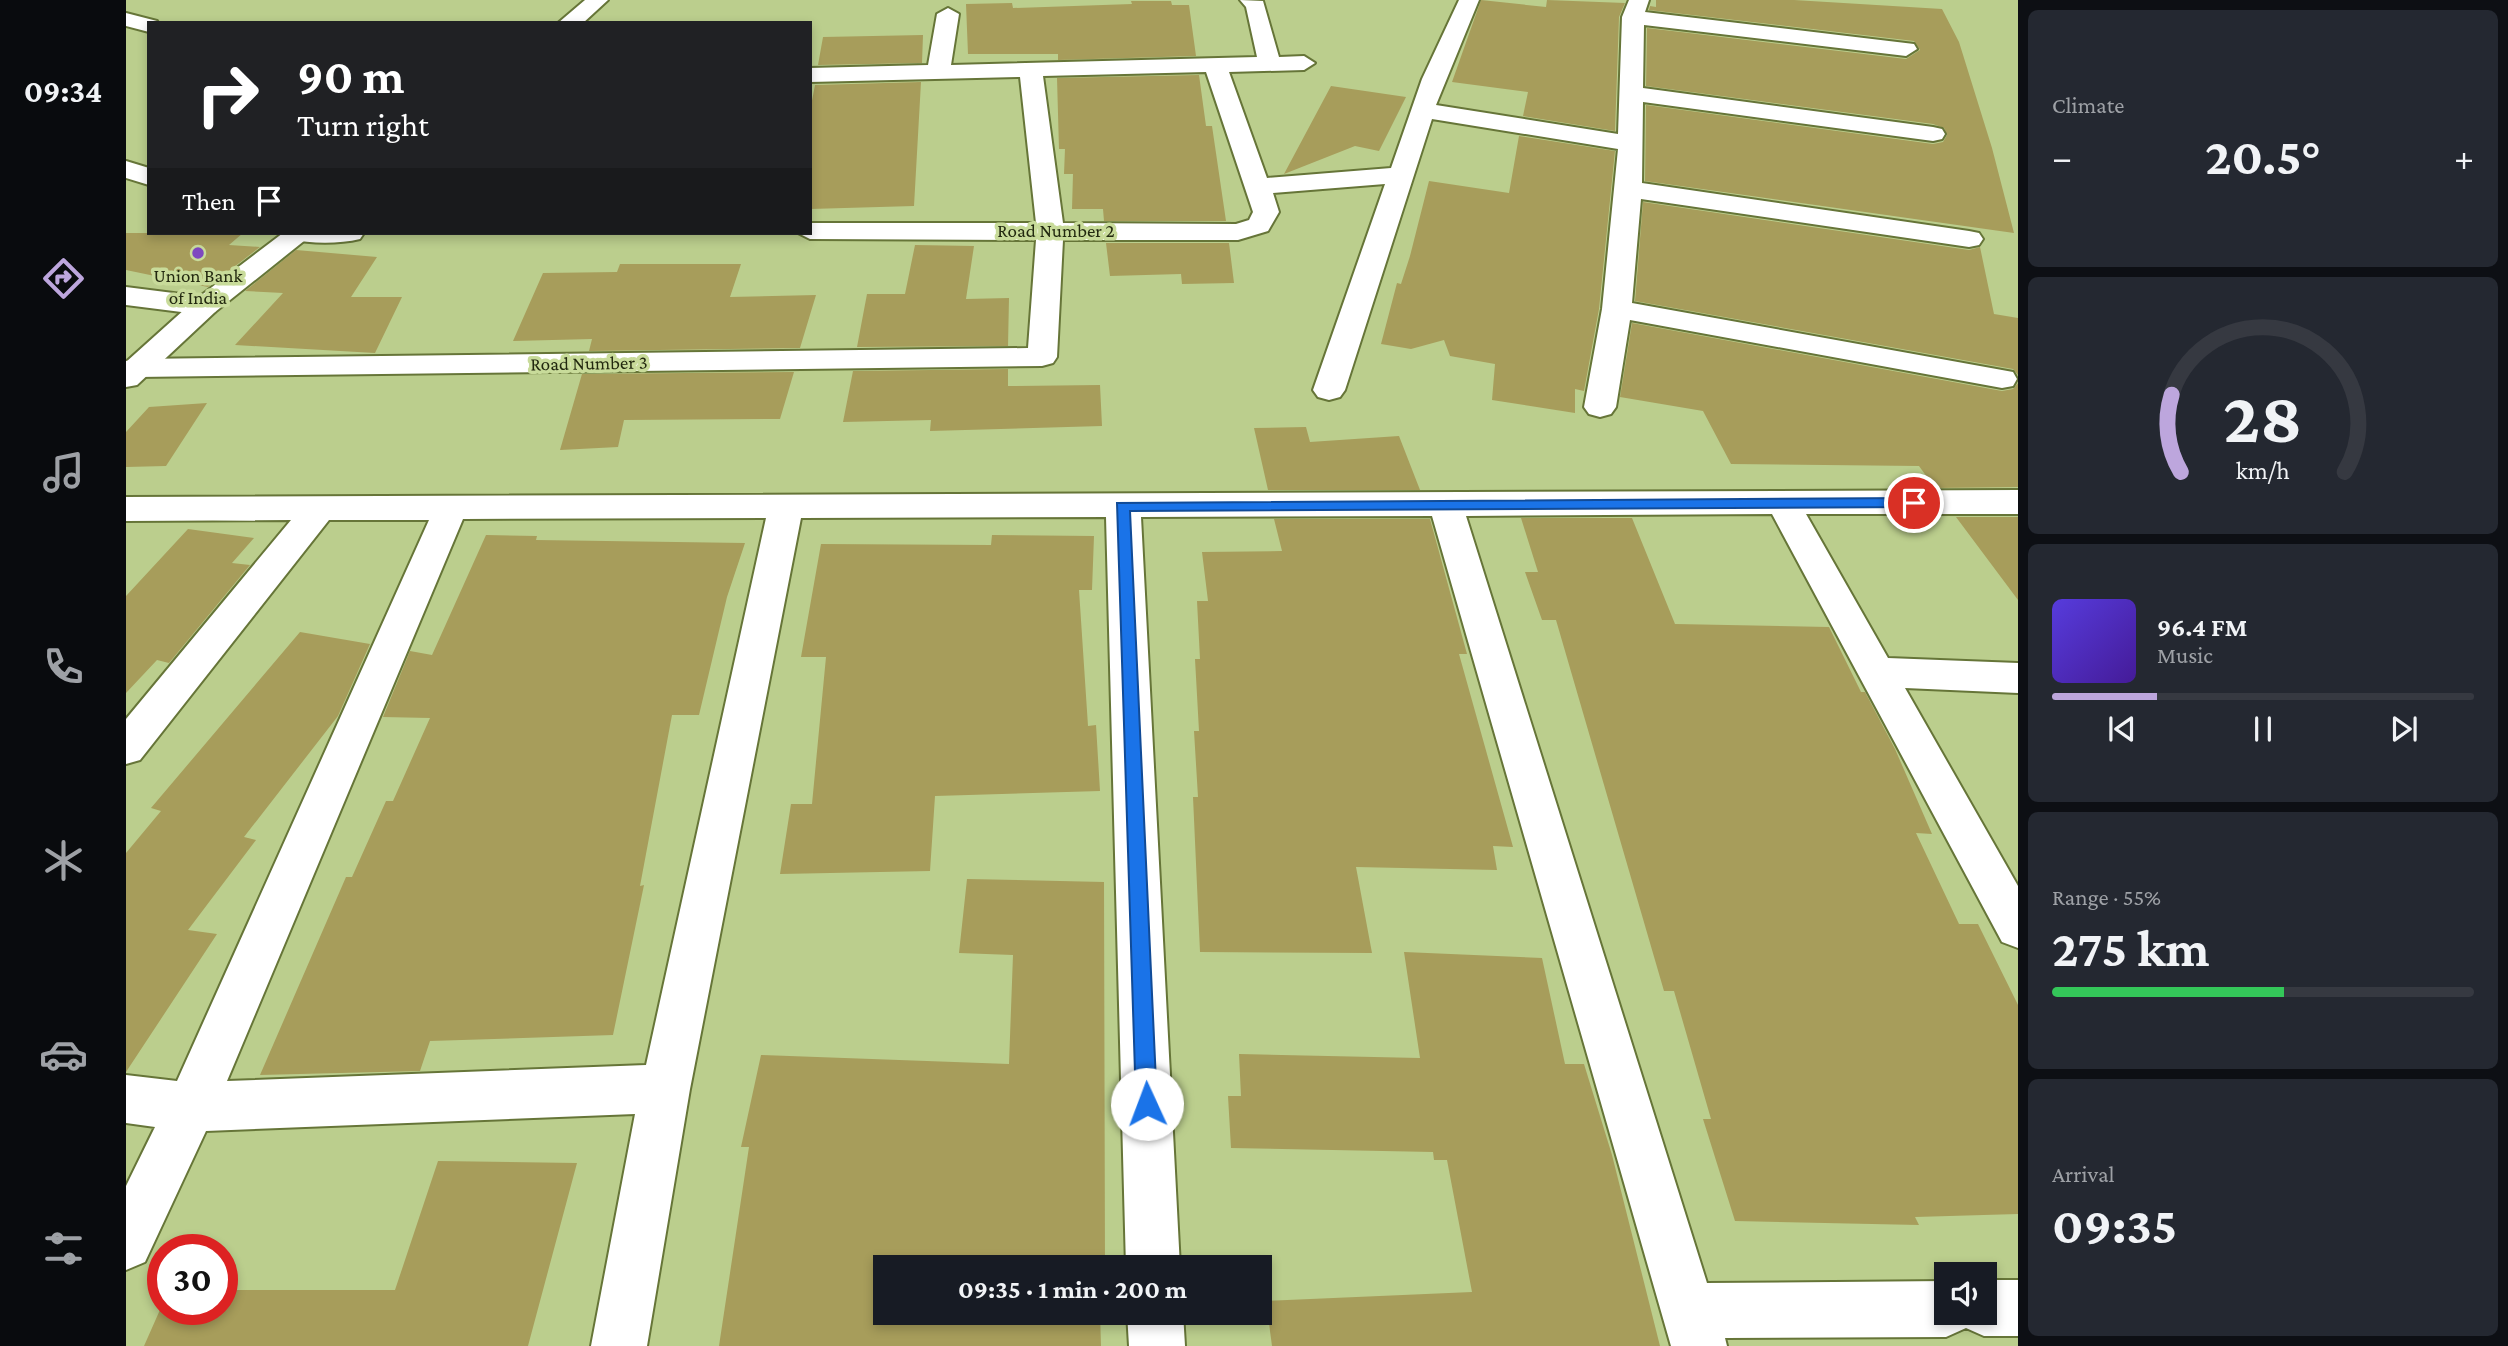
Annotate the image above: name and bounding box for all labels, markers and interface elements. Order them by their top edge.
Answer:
icon: right [182,49,273,140]
text: 90 m [297,49,404,104]
text: 09:34 [24,73,102,109]
text: Climate [2052,92,2124,118]
text: Turn right [297,107,429,143]
text: 20.5° [2205,127,2321,185]
text: − [2052,136,2072,178]
text: + [2454,136,2474,178]
icon: arrive [250,182,288,220]
text: Then [182,187,236,216]
street label: Road Number 2 [997,220,1115,241]
marker: Union Bank of India [190,245,206,261]
icon: directions [39,254,88,303]
place label: Union Bank of India [153,265,244,308]
street label: Road Number 3 [530,351,648,375]
text: 28 [2223,377,2303,458]
icon: music [39,448,88,497]
text: km/h [2236,457,2290,484]
pin [1884,473,1944,533]
icon: arrive [1895,484,1933,522]
text: 96.4 FM [2157,613,2247,642]
icon: phone [39,642,88,691]
text: Music [2157,642,2213,668]
icon: previous [2103,710,2141,748]
icon: pause [2244,710,2282,748]
icon: next [2385,710,2423,748]
icon: climate [39,836,88,885]
text: Range · 55% [2052,884,2161,910]
text: 275 km [2052,919,2209,977]
icon: car [39,1030,88,1079]
position arrow [1110,1067,1184,1141]
text: Arrival [2052,1161,2115,1187]
text: 09:35 [2052,1196,2177,1254]
icon: filters [39,1224,88,1273]
speed limit sign: 30 [147,1234,238,1325]
map controls [1934,1262,1997,1325]
button: sound [1934,1262,1997,1325]
text: 09:35 · 1 min · 200 m [958,1275,1187,1304]

